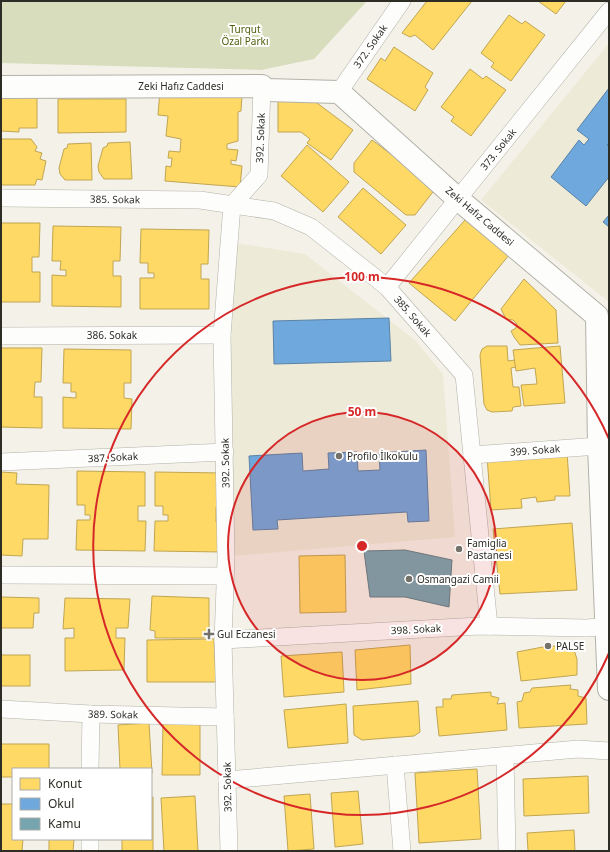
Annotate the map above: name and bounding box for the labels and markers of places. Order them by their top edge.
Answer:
place label: Profilo İlkokulu [347,449,418,463]
marker: Profilo İlkokulu [334,451,344,461]
place label: Famiglia Pastanesi [467,536,512,562]
centre of rings [355,539,369,553]
marker: Famiglia Pastanesi [454,544,464,554]
place label: Osmangazi Camii [417,572,499,586]
marker: Osmangazi Camii [404,574,414,584]
place label: Gul Eczanesi [217,627,276,641]
marker: Gul Eczanesi [204,629,214,639]
place label: PALSE [556,639,584,653]
marker: PALSE [543,641,553,651]

